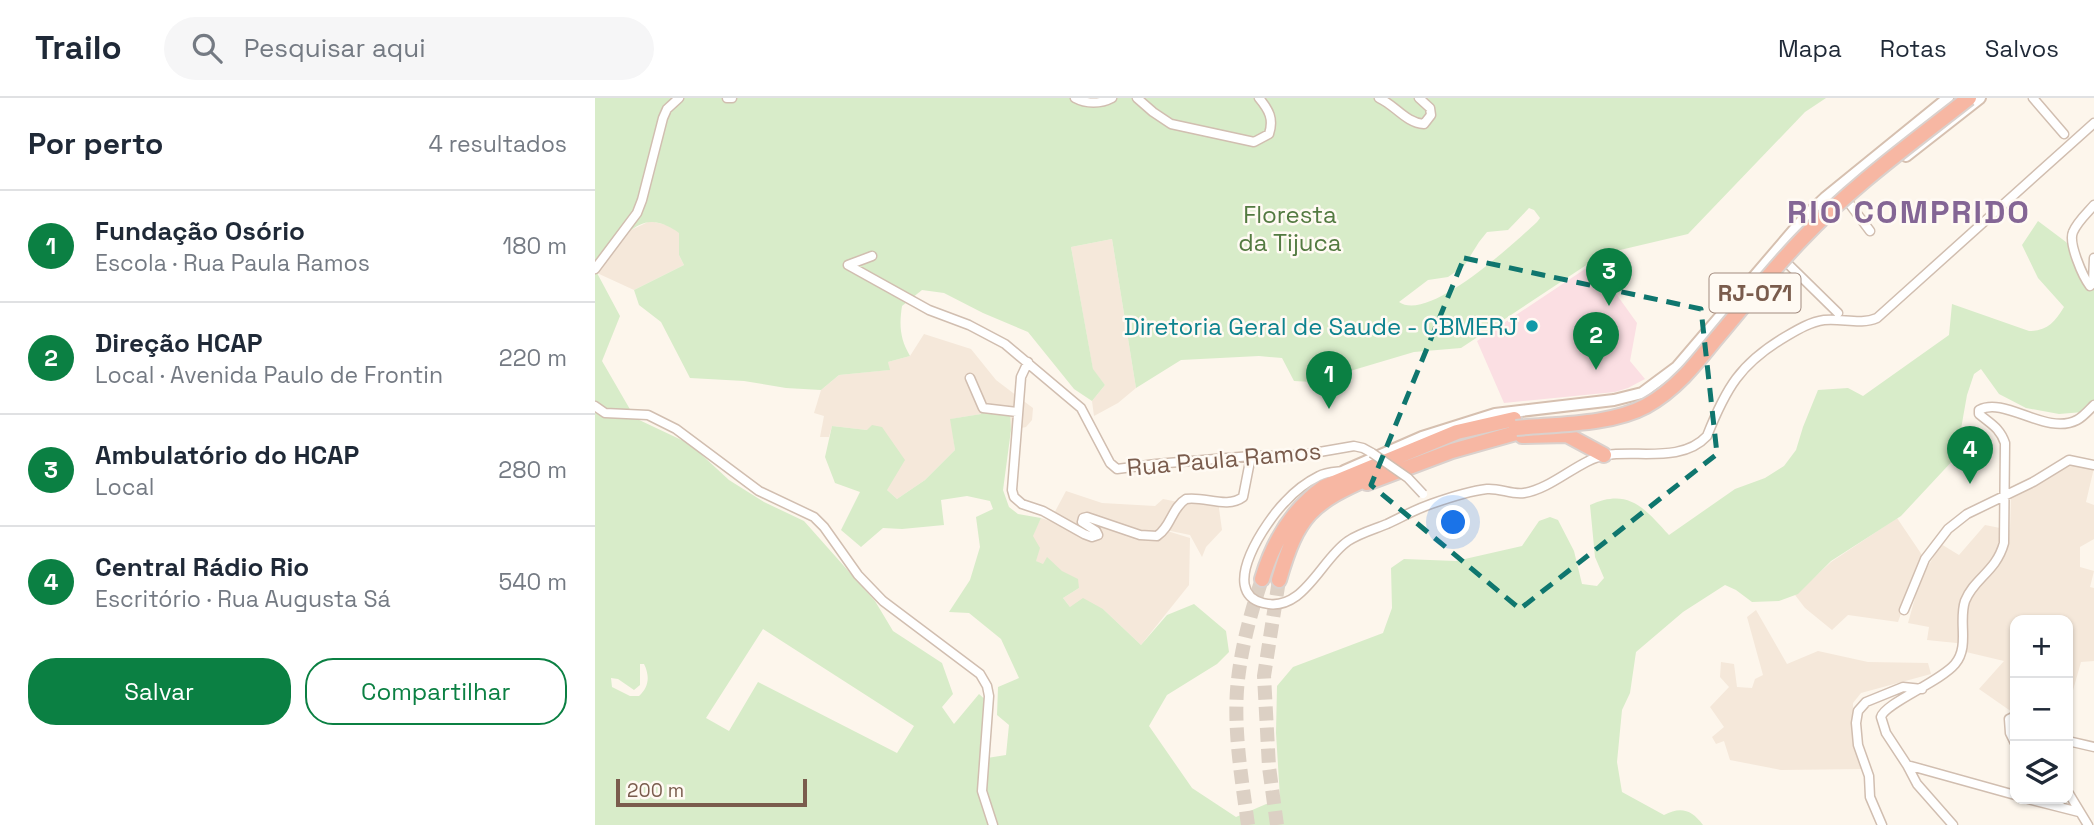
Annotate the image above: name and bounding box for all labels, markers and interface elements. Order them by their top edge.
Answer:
search box [164,17,654,80]
text: Trailo [35,27,122,69]
icon: search [188,29,226,67]
text: Pesquisar aqui [244,31,426,65]
text: Mapa [1778,33,1842,64]
text: Rotas [1880,33,1947,64]
text: Salvos [1985,33,2059,64]
text: Por perto [28,124,163,163]
text: 4 resultados [428,129,567,159]
district label: RIO COMPRIDO [1787,192,2031,232]
park label: Floresta da Tijuca [1238,199,1342,258]
text: Fundação Osório [95,214,305,248]
text: 1 [46,231,56,261]
text: 180 m [503,231,567,261]
text: Escola · Rua Paula Ramos [95,248,370,278]
pin: 3 [1586,248,1632,306]
road number: RJ-071 [1709,274,1801,312]
place label: Diretoria Geral de Saude - CBMERJ [1124,311,1518,342]
pin: 2 [1573,312,1619,370]
marker: Diretoria Geral de Saude - CBMERJ [1524,318,1540,334]
text: Direção HCAP [95,326,262,360]
text: 2 [44,343,58,373]
text: 220 m [499,343,567,373]
pin: 1 [1306,351,1352,409]
text: Local · Avenida Paulo de Frontin [95,360,443,390]
pin: 4 [1947,426,1993,484]
street label: Rua Paula Ramos [1125,435,1323,483]
text: Ambulatório do HCAP [95,438,359,472]
text: 3 [44,455,58,485]
text: 280 m [498,455,567,485]
text: Local [95,472,154,502]
your location [1436,505,1470,539]
text: Central Rádio Rio [95,550,309,584]
text: 4 [44,567,58,597]
text: 540 m [498,567,567,597]
text: Escritório · Rua Augusta Sá [95,584,391,614]
map controls [2010,615,2073,804]
button: + [2010,615,2073,678]
button: Salvar [28,658,291,725]
button: Compartilhar [305,658,567,725]
button: − [2010,678,2073,741]
button: layers [2010,741,2073,804]
scale bar [616,776,807,808]
text: 200 m [627,778,684,803]

